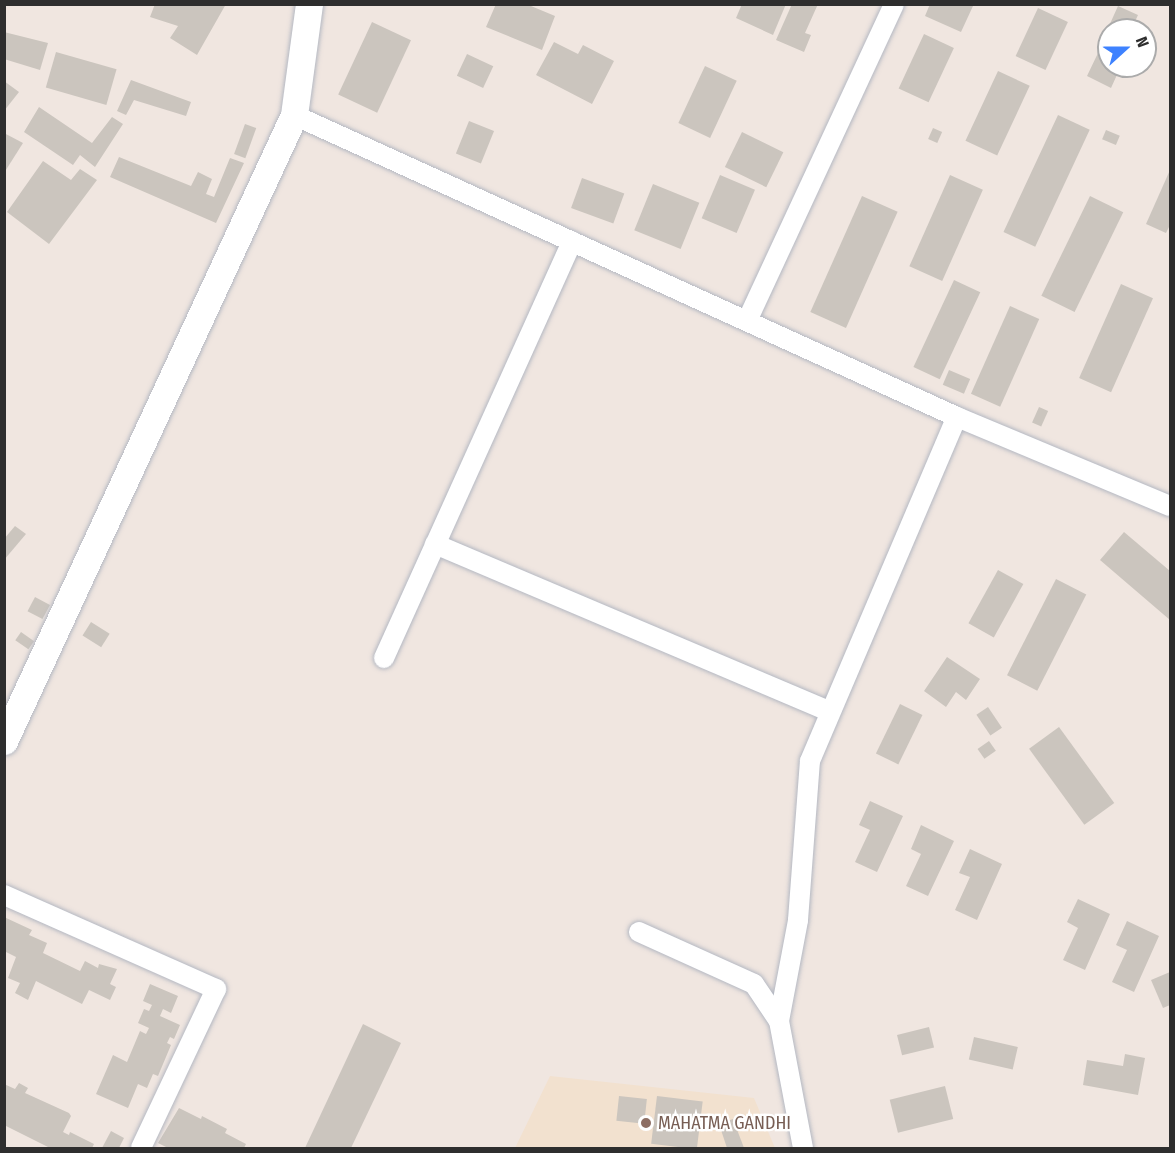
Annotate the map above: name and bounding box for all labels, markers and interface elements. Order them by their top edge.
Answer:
north arrow [1097,18,1157,78]
text: N [1132,34,1153,50]
place label: MAHATMA GANDHI [658,1112,791,1134]
marker: MAHATMA GANDHI [639,1116,653,1130]

